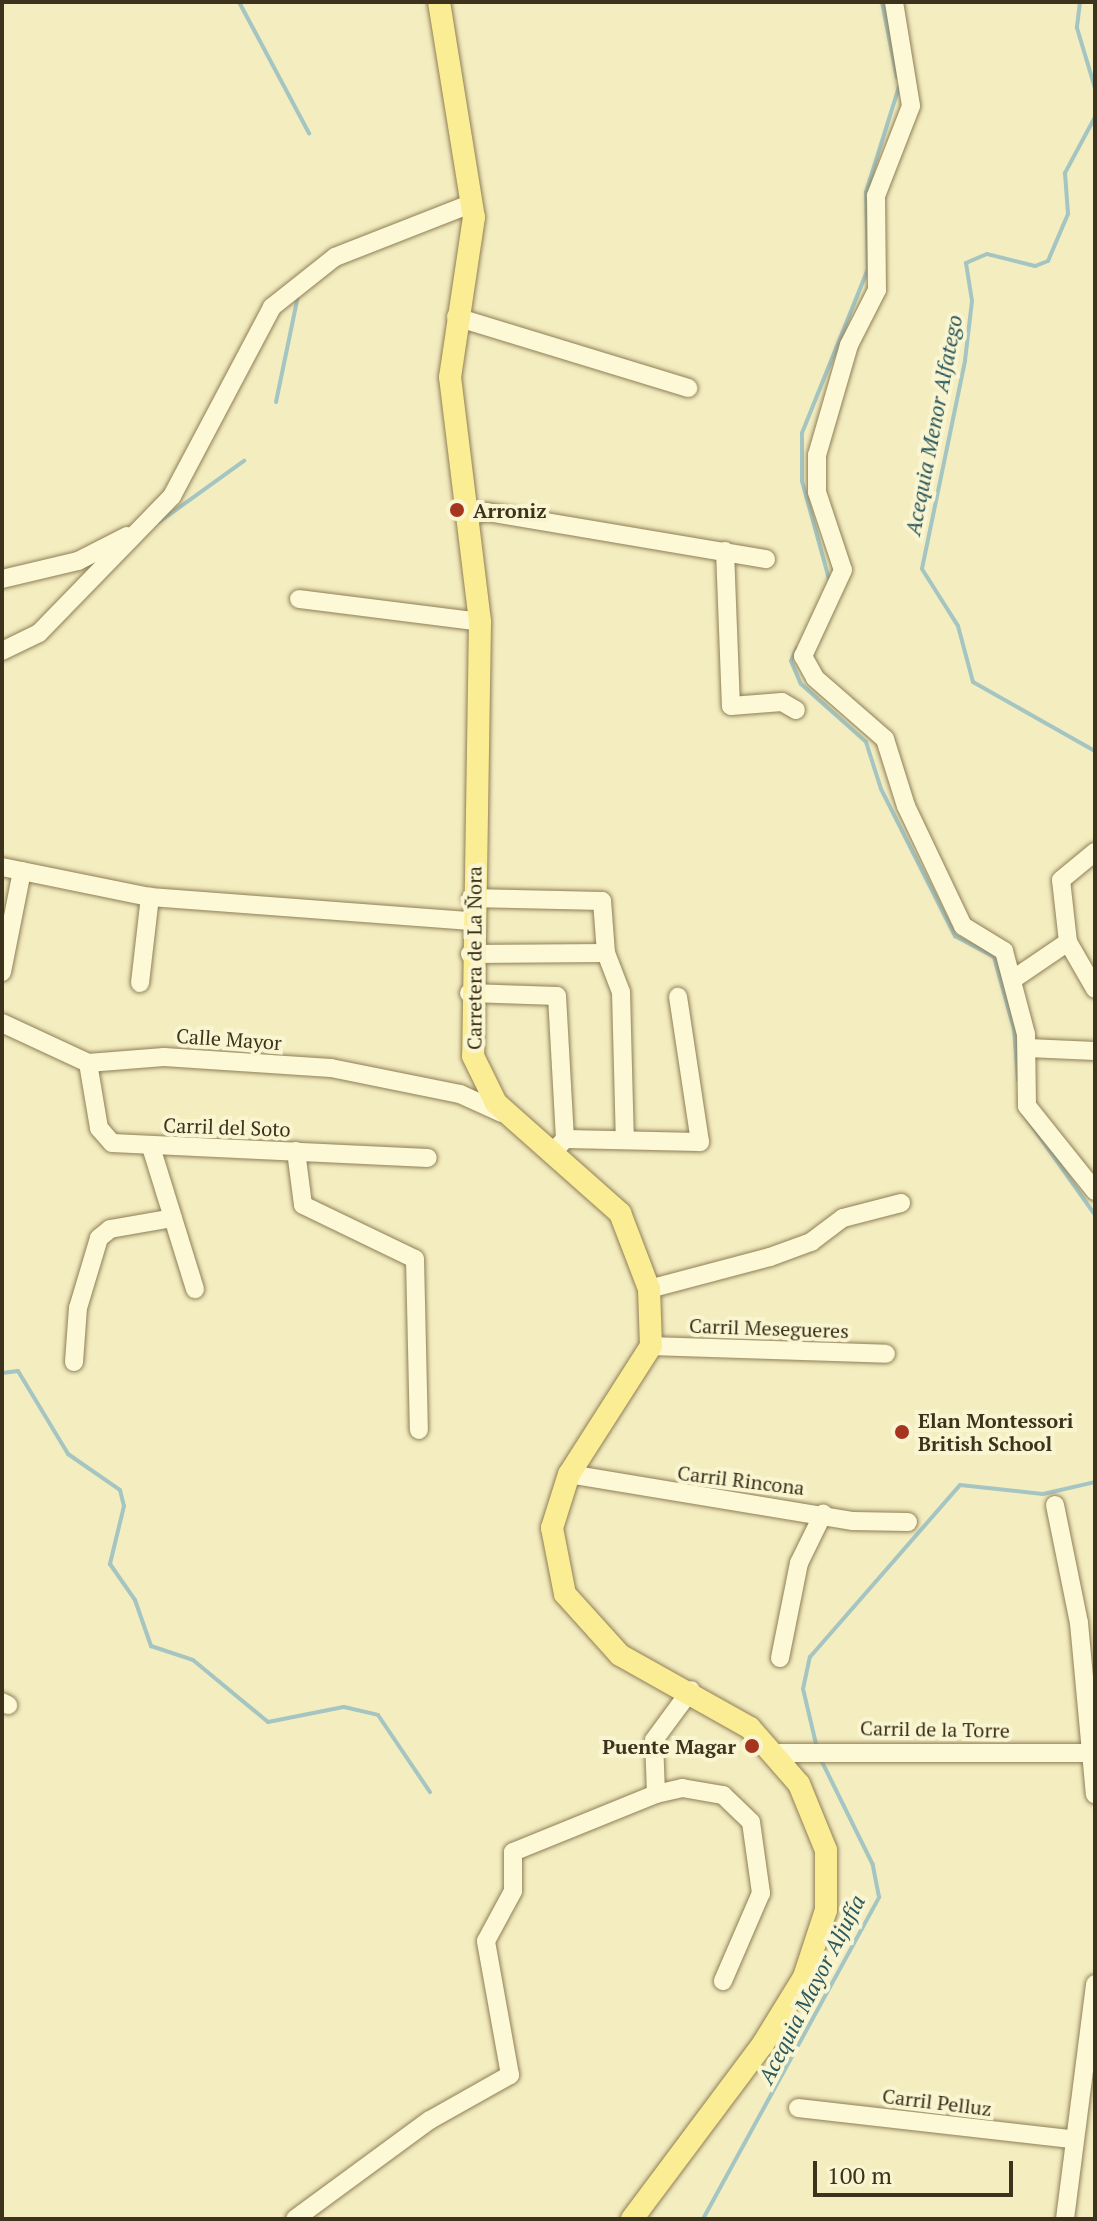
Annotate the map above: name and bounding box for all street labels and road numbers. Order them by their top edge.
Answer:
street label: Carretera de La Ñora [462,866,486,1050]
street label: Calle Mayor [175,1023,283,1055]
street label: Carril del Soto [163,1113,291,1141]
street label: Carril Mesegueres [689,1313,849,1343]
street label: Carril Rincona [676,1460,806,1500]
street label: Carril de la Torre [860,1716,1010,1742]
street label: Carril Pelluz [881,2083,993,2121]

